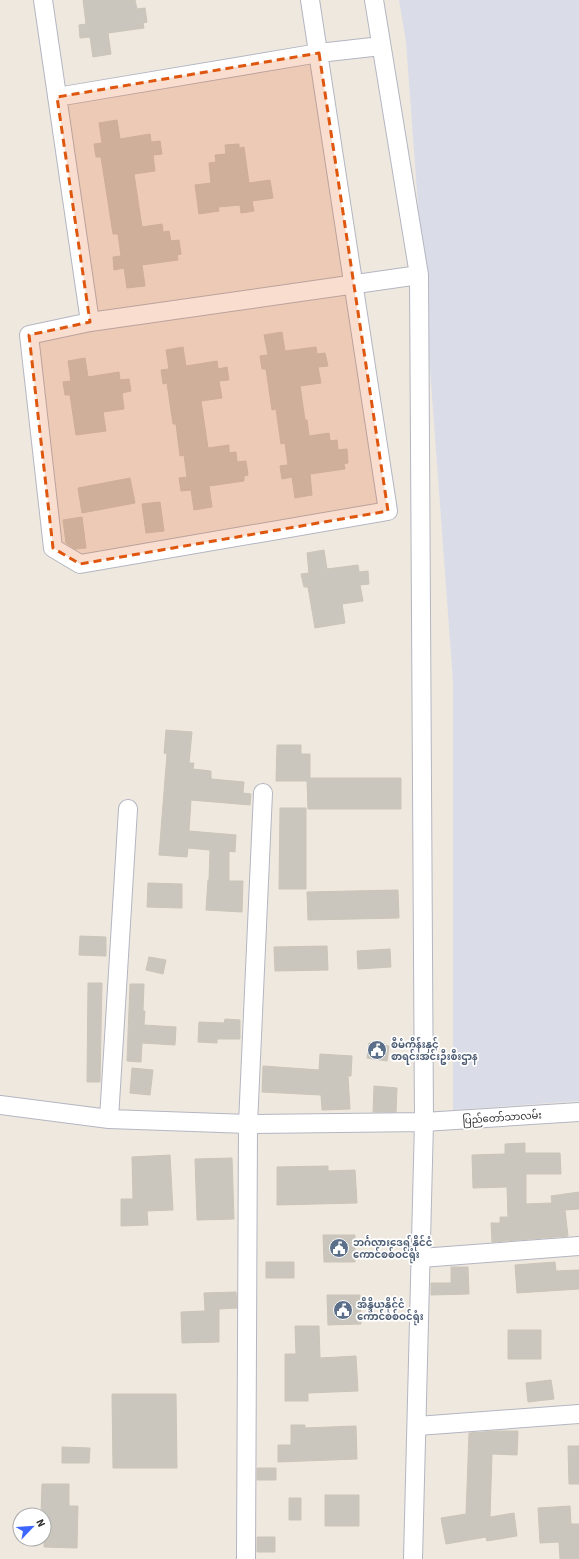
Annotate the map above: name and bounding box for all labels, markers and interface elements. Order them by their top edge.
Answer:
place label: စီမံကိန်းနှင့် စာရင်းအင်းဦးစီးဌာန [391,1037,478,1065]
public building icon: စီမံကိန်းနှင့် စာရင်းအင်းဦးစီးဌာန [366,1039,388,1061]
street label: ပြည်တော်သာလမ်း [462,1107,542,1129]
place label: ဘင်္ဂလားဒေရှ့်နိုင်ငံ ကောင်စစ်ဝင်ရုံး [353,1235,433,1264]
public building icon: ဘင်္ဂလားဒေရှ့်နိုင်ငံ ကောင်စစ်ဝင်ရုံး [328,1237,350,1259]
place label: အိန္ဒိယနိုင်ငံ ကောင်စစ်ဝင်ရုံး [357,1297,424,1326]
public building icon: အိန္ဒိယနိုင်ငံ ကောင်စစ်ဝင်ရုံး [332,1299,354,1321]
north arrow [12,1507,52,1547]
text: N [32,1516,49,1529]

